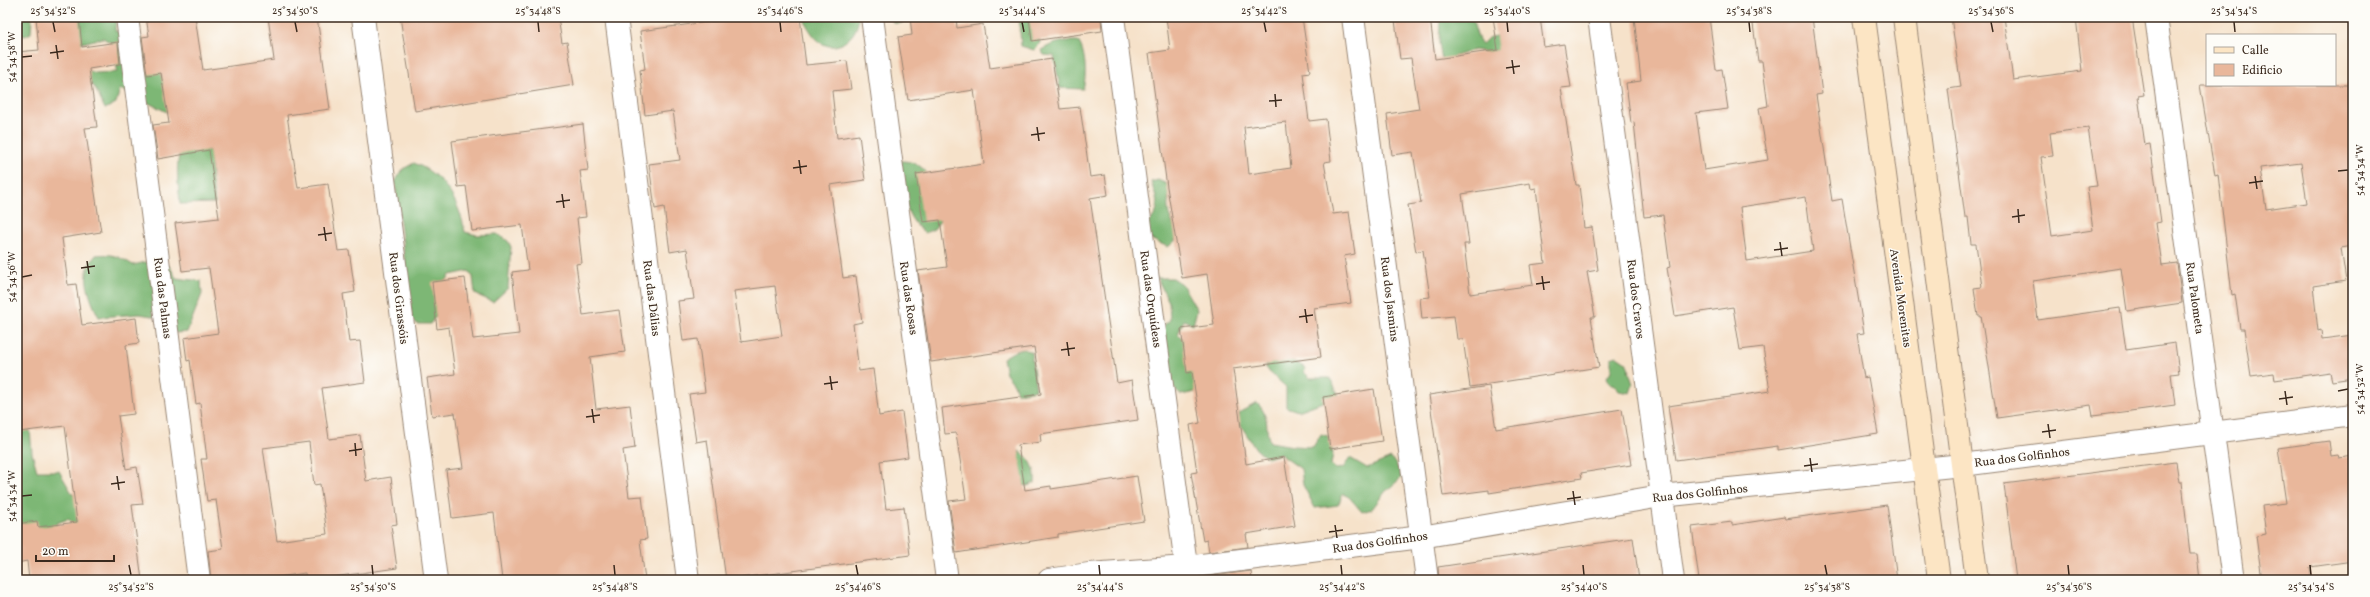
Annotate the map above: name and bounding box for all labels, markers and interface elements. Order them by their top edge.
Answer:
text: 25°34'52"S [30,4,76,18]
text: 25°34'50"S [272,4,318,18]
text: 25°34'48"S [515,4,561,18]
text: 25°34'46"S [757,4,803,18]
text: 25°34'44"S [999,4,1045,18]
text: 25°34'42"S [1241,4,1287,18]
text: 25°34'40"S [1484,4,1530,18]
text: 25°34'38"S [1726,4,1772,18]
text: 25°34'36"S [1968,4,2014,18]
text: 25°34'34"S [2211,4,2257,18]
text: 54°34'38"W [5,31,19,83]
legend [2206,34,2336,86]
text: Calle [2242,43,2269,59]
text: Edificio [2242,63,2282,79]
text: 54°34'34"W [2353,144,2367,196]
street label: Avenida Morenitas [1885,248,1915,349]
street label: Rua das Orquídeas [1135,250,1165,349]
text: 54°34'36"W [5,251,19,303]
street label: Rua dos Girassóis [384,251,412,345]
street label: Rua das Palmas [149,256,175,340]
street label: Rua dos Jasmins [1376,256,1402,343]
street label: Rua dos Cravos [1622,258,1648,340]
street label: Rua das Dálias [638,259,664,337]
street label: Rua das Rosas [895,260,921,336]
street label: Rua Palometa [2181,261,2207,335]
text: 54°34'32"W [2353,363,2367,415]
street label: Rua dos Golfinhos [1973,444,2071,472]
text: 54°34'34"W [5,470,19,522]
street label: Rua dos Golfinhos [1652,481,1749,507]
street label: Rua dos Golfinhos [1331,528,1429,558]
scale bar [36,537,114,563]
text: 20 m [42,544,69,560]
text: 25°34'52"S [108,580,154,594]
text: 25°34'50"S [350,580,396,594]
text: 25°34'48"S [592,580,638,594]
text: 25°34'46"S [835,580,881,594]
text: 25°34'44"S [1077,580,1123,594]
text: 25°34'42"S [1319,580,1365,594]
text: 25°34'40"S [1561,580,1607,594]
text: 25°34'38"S [1804,580,1850,594]
text: 25°34'36"S [2046,580,2092,594]
text: 25°34'34"S [2288,580,2334,594]

